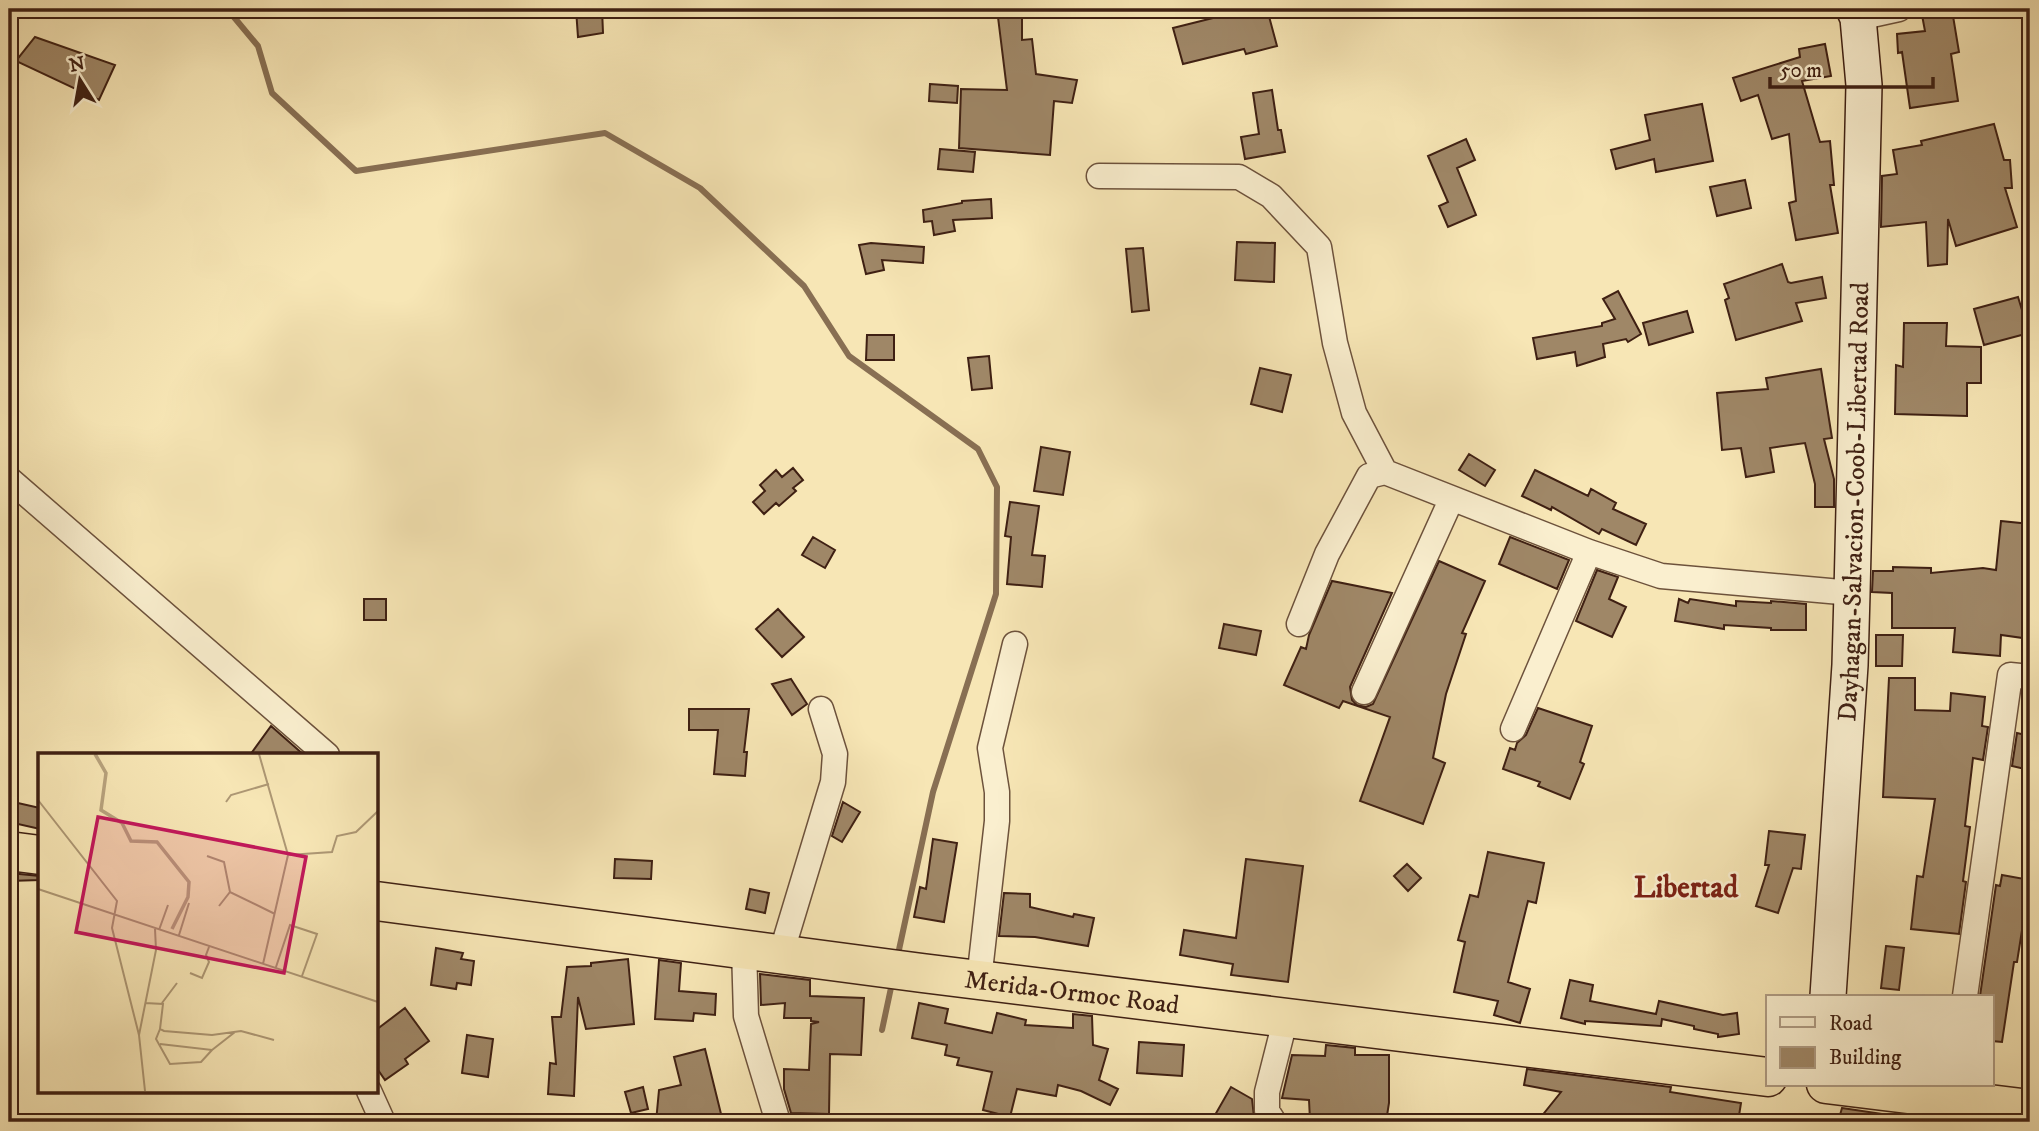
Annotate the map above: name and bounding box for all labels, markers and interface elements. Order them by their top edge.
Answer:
north arrow [46,46,116,116]
scale bar [1770,46,1932,90]
text: N [67,52,87,78]
text: 50 m [1780,58,1822,84]
street label: Dayhagan-Salvacion-Coob-Libertad Road [1831,282,1877,723]
inset map [38,753,378,1092]
district label: Libertad [1634,870,1739,907]
street label: Merida-Ormoc Road [963,963,1181,1023]
legend [1766,995,1994,1086]
text: Road [1829,1011,1873,1037]
text: Building [1829,1045,1902,1071]

